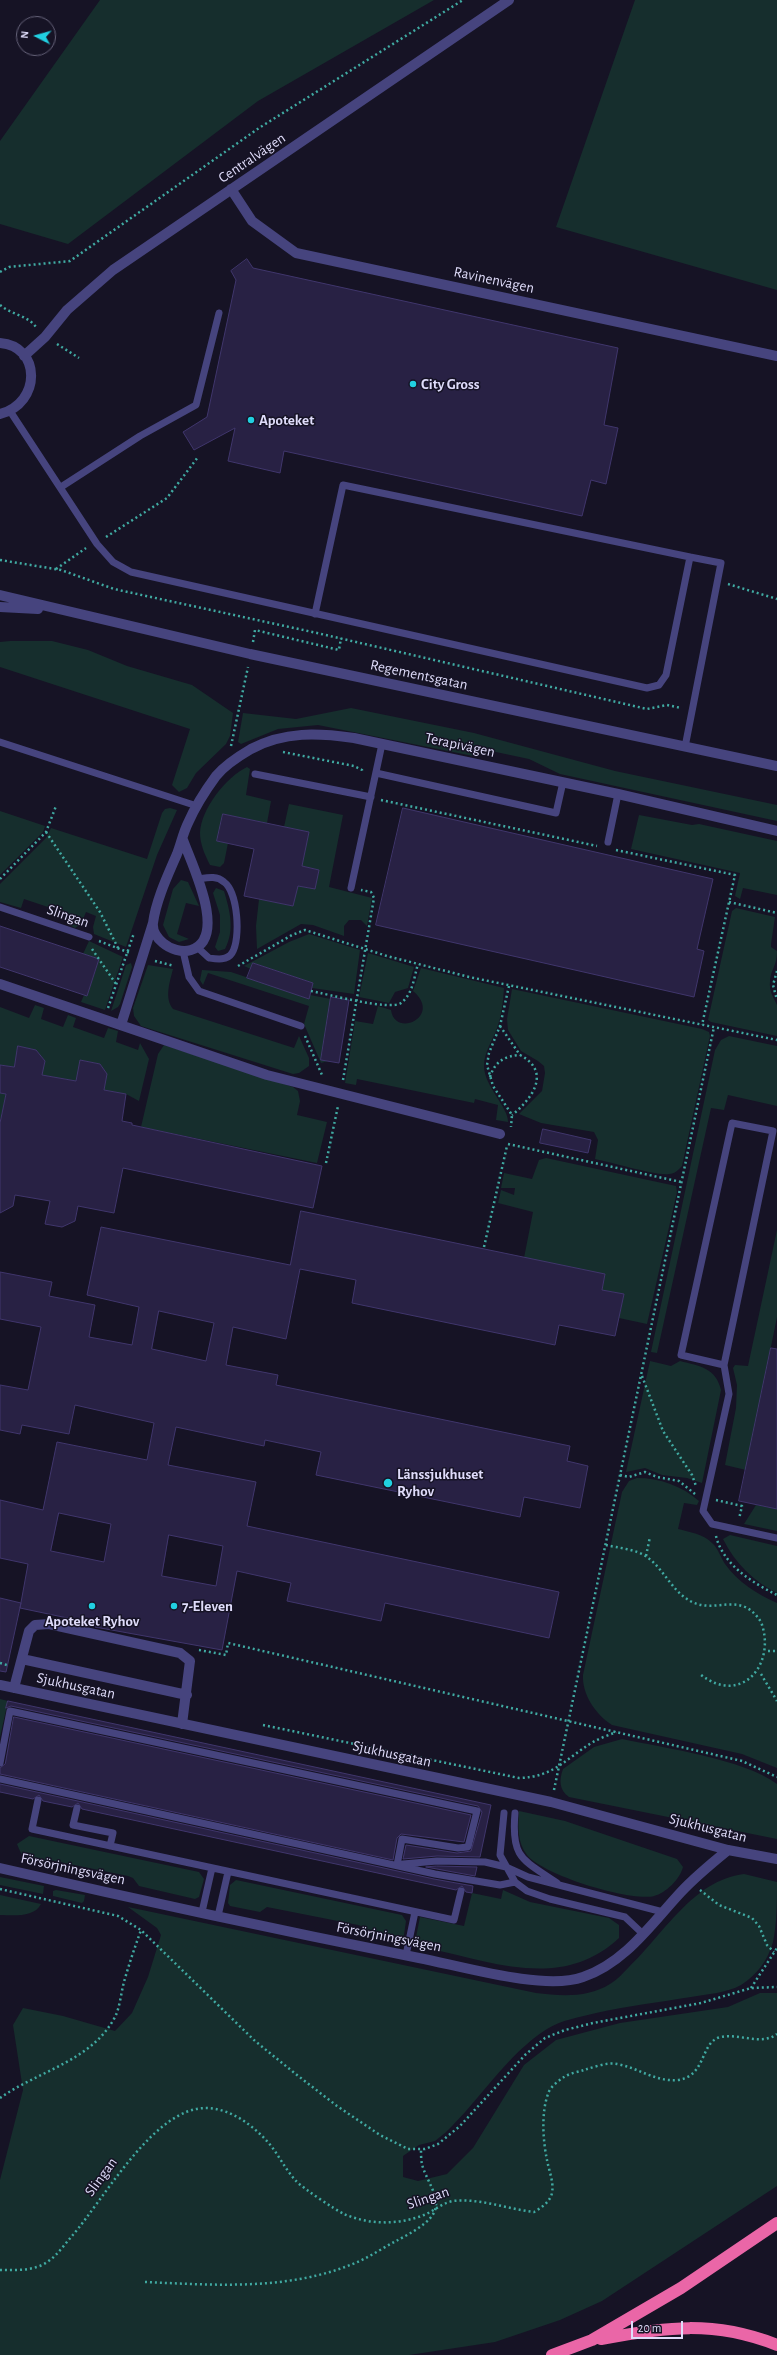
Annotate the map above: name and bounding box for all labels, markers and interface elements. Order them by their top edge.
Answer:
north arrow [16,16,56,56]
text: N [19,30,30,39]
street label: Centralvägen [215,129,289,187]
street label: Ravinenvägen [452,263,536,297]
place label: City Gross [421,375,480,393]
marker: City Gross [408,379,418,389]
place label: Apoteket [259,411,314,429]
marker: Apoteket [246,415,256,425]
street label: Regementsgatan [369,656,469,694]
street label: Terapivägen [423,729,497,761]
street label: Slingan [44,900,92,932]
place label: Länssjukhuset Ryhov [397,1465,483,1500]
marker: Länssjukhuset Ryhov [382,1477,394,1489]
place label: 7-Eleven [182,1597,233,1615]
marker: Apoteket Ryhov [87,1601,97,1611]
marker: 7-Eleven [169,1601,179,1611]
place label: Apoteket Ryhov [45,1612,139,1630]
street label: Sjukhusgatan [35,1669,117,1703]
street label: Sjukhusgatan [351,1737,433,1771]
street label: Sjukhusgatan [667,1810,749,1846]
street label: Försörjningsvägen [19,1849,127,1889]
street label: Försörjningsvägen [335,1918,443,1956]
street label: Slingan [81,2154,121,2200]
street label: Slingan [404,2182,452,2214]
scale bar [633,2313,685,2339]
text: 20 m [638,2322,661,2334]

